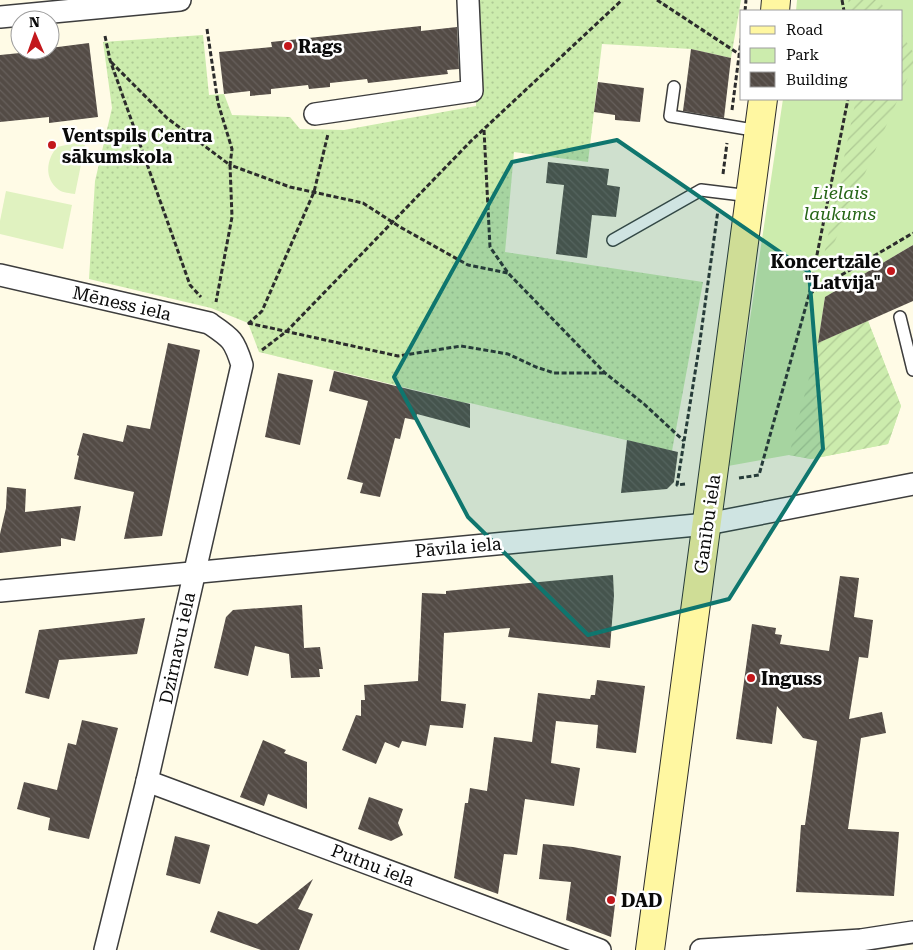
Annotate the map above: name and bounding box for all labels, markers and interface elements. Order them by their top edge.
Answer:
north arrow [10,10,60,60]
legend [740,10,903,100]
text: N [29,14,40,30]
text: Road [786,21,823,39]
place label: Rags [298,36,342,57]
marker: Rags [282,40,294,52]
text: Park [786,46,820,64]
text: Building [786,71,848,89]
place label: Ventspils Centra sākumskola [62,125,213,167]
marker: Ventspils Centra sākumskola [46,139,58,151]
park label: Lielais laukums [804,182,876,224]
place label: Koncertzāle "Latvija" [771,251,881,293]
marker: Koncertzāle "Latvija" [885,265,897,277]
street label: Mēness iela [71,281,174,325]
street label: Ganību iela [690,473,724,575]
street label: Pāvila iela [414,533,503,561]
street label: Dzirnavu iela [155,590,199,706]
place label: Inguss [761,668,822,689]
marker: Inguss [745,672,757,684]
street label: Putnu iela [328,839,418,891]
place label: DAD [621,890,662,911]
marker: DAD [605,894,617,906]

